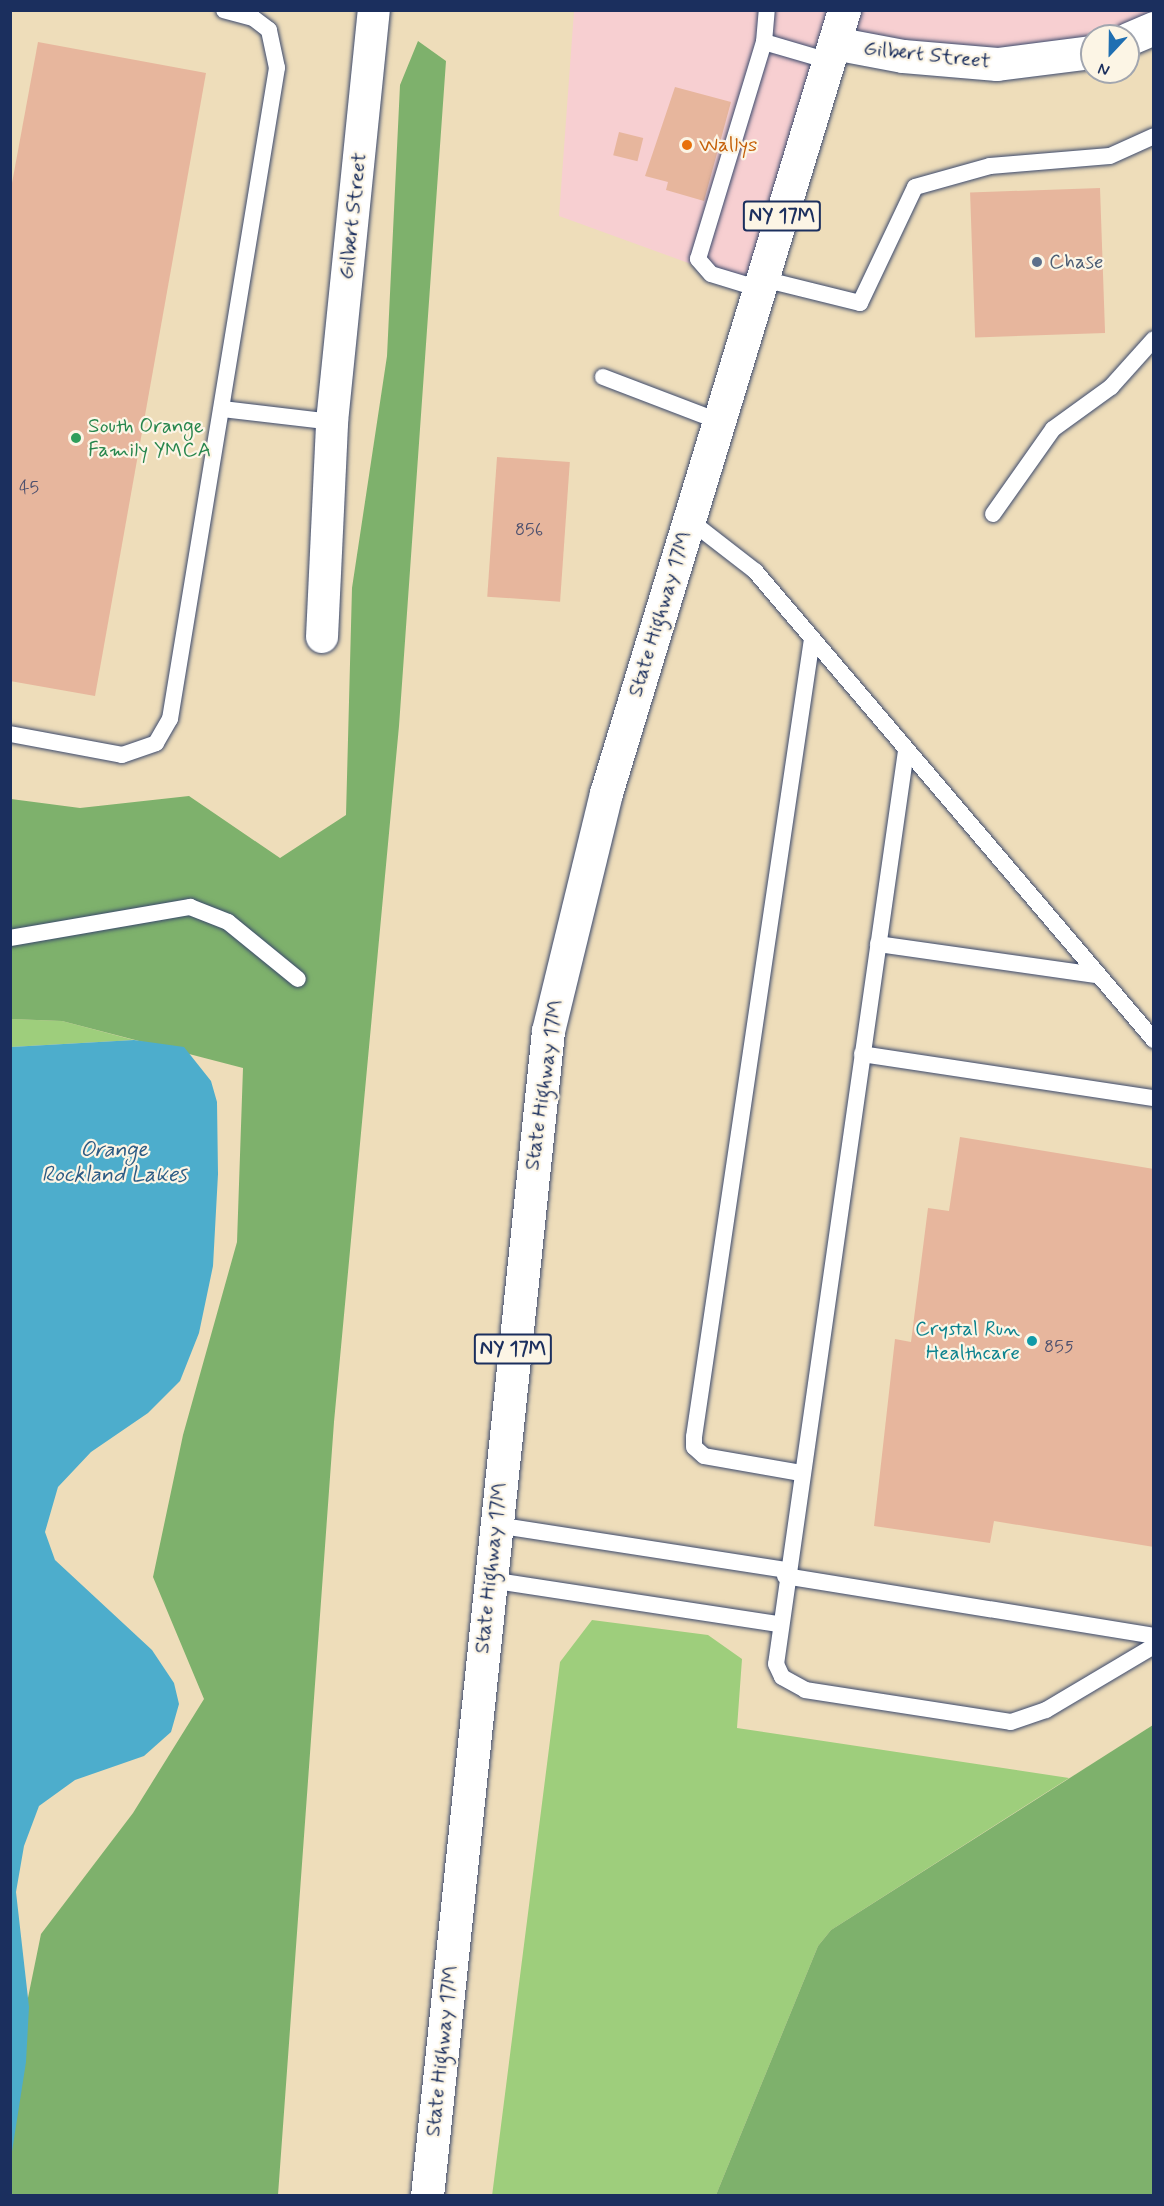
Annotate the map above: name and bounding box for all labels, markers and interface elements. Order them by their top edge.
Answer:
north arrow [1080,24,1140,84]
street label: Gilbert Street [863,36,991,74]
text: N [1095,58,1113,81]
place label: Wallys [699,132,757,158]
marker: Wallys [680,138,694,152]
street label: Gilbert Street [334,152,372,280]
road number: NY 17M [742,199,822,233]
place label: Chase [1049,249,1103,275]
marker: Chase [1030,255,1044,269]
place label: South Orange Family YMCA [88,413,214,463]
marker: South Orange Family YMCA [69,431,83,445]
house number: 45 [19,477,39,499]
house number: 856 [515,519,543,541]
street label: State Highway 17M [623,528,697,700]
street label: State Highway 17M [520,998,568,1172]
water label: Orange Rockland Lakes [42,1137,186,1188]
place label: Crystal Run Healthcare [917,1316,1020,1366]
road number: NY 17M [472,1332,554,1366]
marker: Crystal Run Healthcare [1025,1334,1039,1348]
house number: 855 [1044,1336,1074,1358]
street label: State Highway 17M [470,1481,512,1655]
street label: State Highway 17M [421,1964,463,2138]

